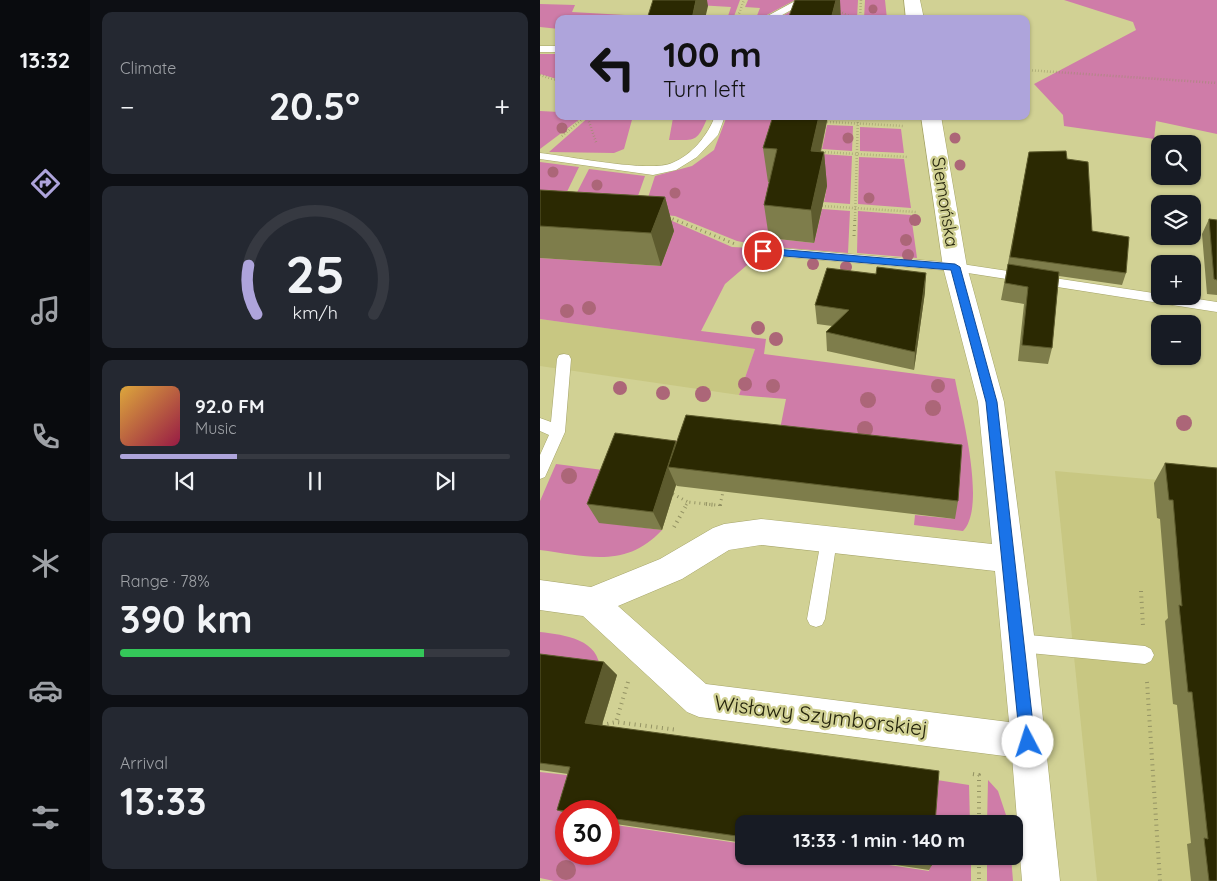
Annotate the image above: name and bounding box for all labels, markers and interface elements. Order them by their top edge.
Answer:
text: 100 m [663,32,762,76]
icon: left [580,35,645,100]
text: 13:32 [20,46,70,74]
text: Climate [120,58,176,78]
text: Turn left [663,75,746,103]
text: 20.5° [269,82,360,130]
text: − [120,89,135,124]
text: + [494,89,510,124]
map controls [1151,135,1201,365]
button: search [1151,135,1201,185]
street label: Siemońska [927,155,964,249]
icon: directions [28,166,63,201]
button: layers [1151,195,1201,245]
pin [742,230,784,272]
icon: arrive [749,237,777,265]
text: 25 [285,241,345,306]
button: + [1151,255,1201,305]
icon: music [28,293,63,328]
text: km/h [292,301,338,323]
button: − [1151,315,1201,365]
text: 92.0 FM [195,394,265,418]
text: Music [195,418,237,438]
icon: phone [28,419,63,454]
icon: previous [171,467,199,495]
icon: pause [301,467,329,495]
icon: next [431,467,459,495]
icon: climate [28,546,63,581]
text: Range · 78% [120,571,210,591]
text: 390 km [120,595,253,643]
icon: car [28,673,63,708]
street label: Wisławy Szymborskiej [713,689,929,741]
position arrow [1001,715,1053,767]
text: Arrival [120,753,168,773]
text: 13:33 [120,777,206,825]
icon: filters [28,800,63,835]
speed limit sign: 30 [555,800,620,865]
text: 13:33 · 1 min · 140 m [793,828,965,852]

